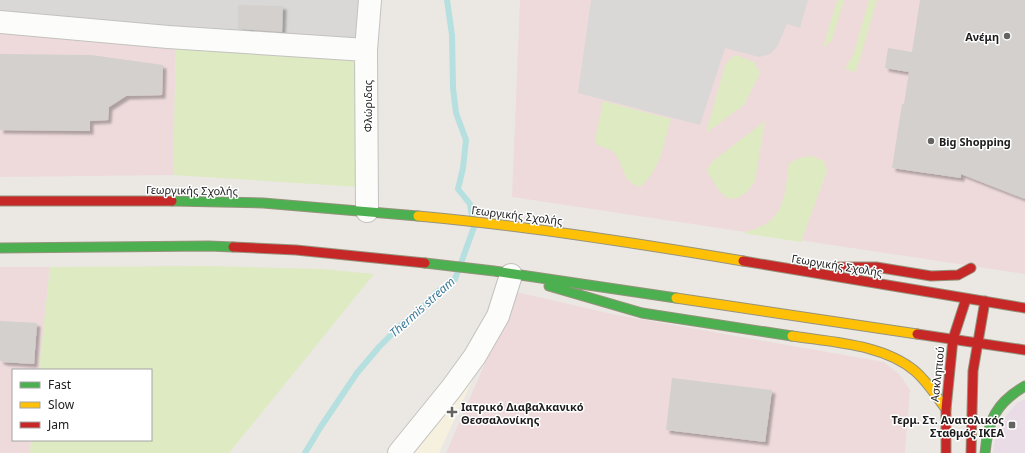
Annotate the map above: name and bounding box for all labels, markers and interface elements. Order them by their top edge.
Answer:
place label: Ανέμη [965,29,999,44]
marker: Ανέμη [1002,31,1012,41]
street label: Φλώριδας [360,80,375,132]
place label: Big Shopping [939,134,1011,149]
marker: Big Shopping [926,136,936,146]
street label: Γεωργικής Σχολής [146,182,238,198]
street label: Γεωργικής Σχολής [471,202,563,228]
street label: Γεωργικής Σχολής [791,250,883,280]
water label: Thermis stream [386,273,458,341]
street label: Ασκληπιού [927,345,947,403]
legend [12,369,152,441]
text: Fast [48,376,72,393]
text: Slow [48,396,75,413]
place label: Ιατρικό Διαβαλκανικό Θεσσαλονίκης [461,399,584,427]
marker: Ιατρικό Διαβαλκανικό Θεσσαλονίκης [446,406,458,418]
place label: Τερμ. Στ. Ανατολικός Σταθμός ΙΚΕΑ [892,412,1004,440]
text: Jam [47,416,69,433]
marker: Τερμ. Στ. Ανατολικός Σταθμός ΙΚΕΑ [1007,420,1017,430]

